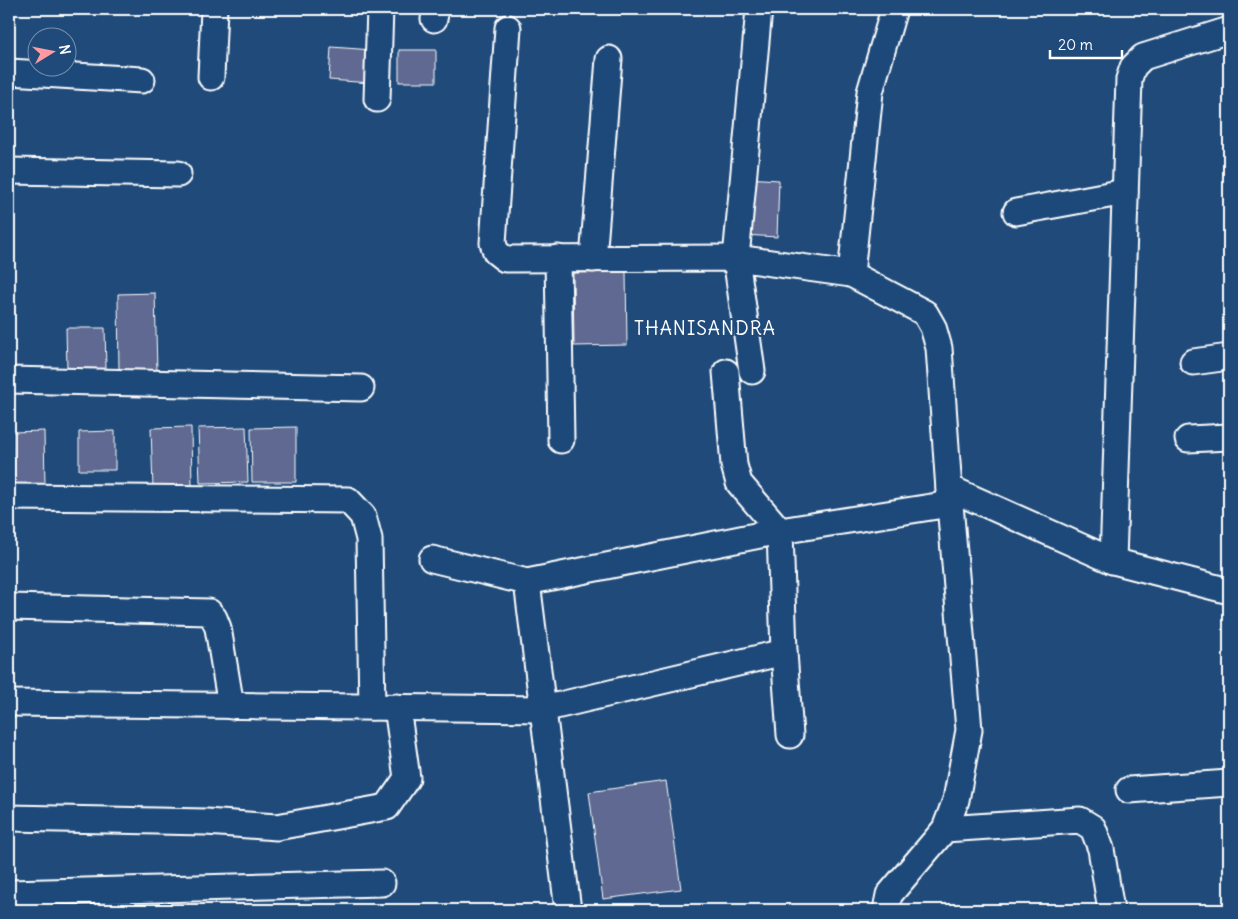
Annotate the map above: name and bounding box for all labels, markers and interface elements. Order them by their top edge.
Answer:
north arrow [28,28,78,78]
scale bar [1050,28,1123,60]
text: 20 m [1058,35,1093,54]
text: N [55,43,75,56]
district label: THANISANDRA [634,316,776,340]

